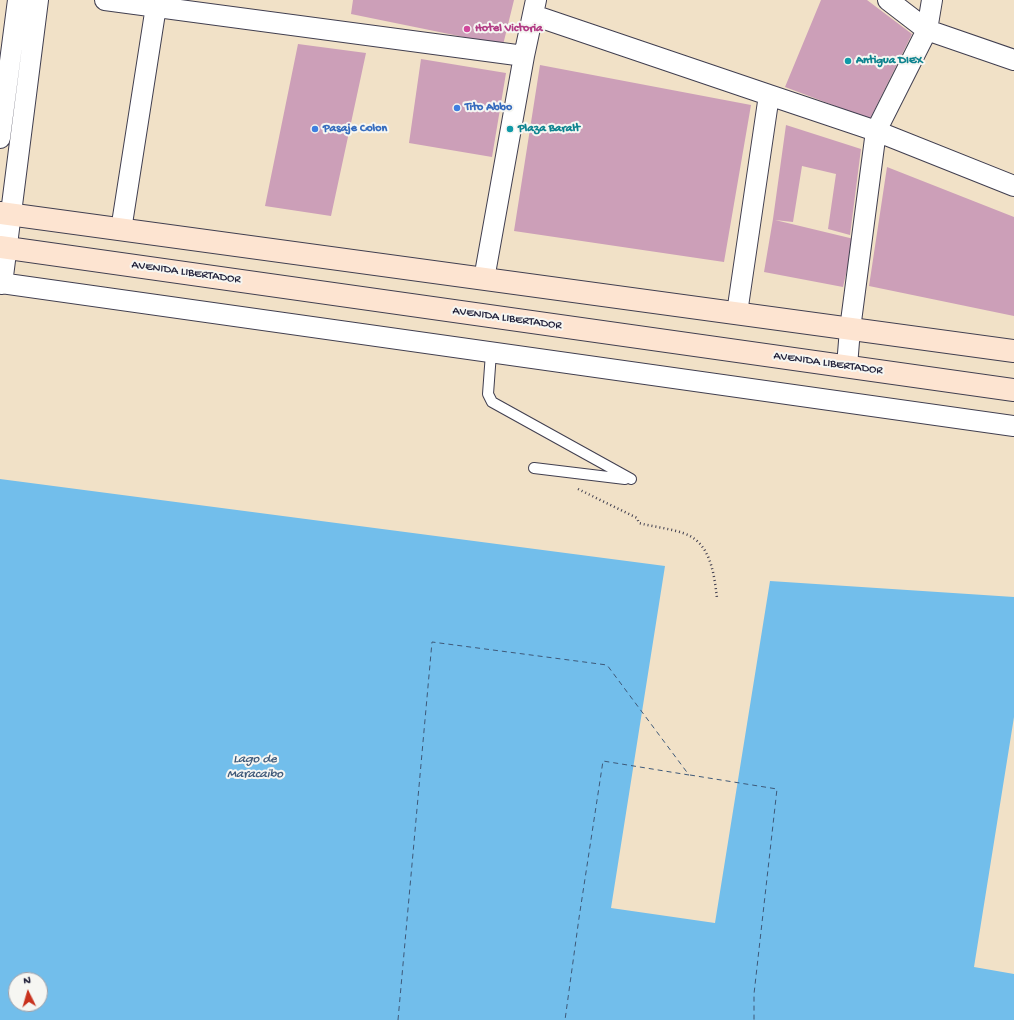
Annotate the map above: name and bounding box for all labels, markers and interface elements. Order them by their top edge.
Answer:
place label: Hotel Victoria [475,22,543,36]
marker: Hotel Victoria [462,24,472,34]
place label: Antigua DIEX [856,54,923,68]
marker: Antigua DIEX [843,56,853,66]
place label: Tito Abbo [465,101,512,115]
marker: Tito Abbo [452,103,462,113]
place label: Pasaje Colon [323,122,387,136]
place label: Plaza Baralt [518,122,580,136]
marker: Pasaje Colon [310,124,320,134]
marker: Plaza Baralt [505,124,515,134]
street label: AVENIDA LIBERTADOR [131,258,241,288]
street label: AVENIDA LIBERTADOR [452,304,562,334]
street label: AVENIDA LIBERTADOR [773,349,883,379]
water label: Lago de Maracaibo [227,752,283,783]
north arrow [8,972,48,1012]
text: N [23,975,31,987]

